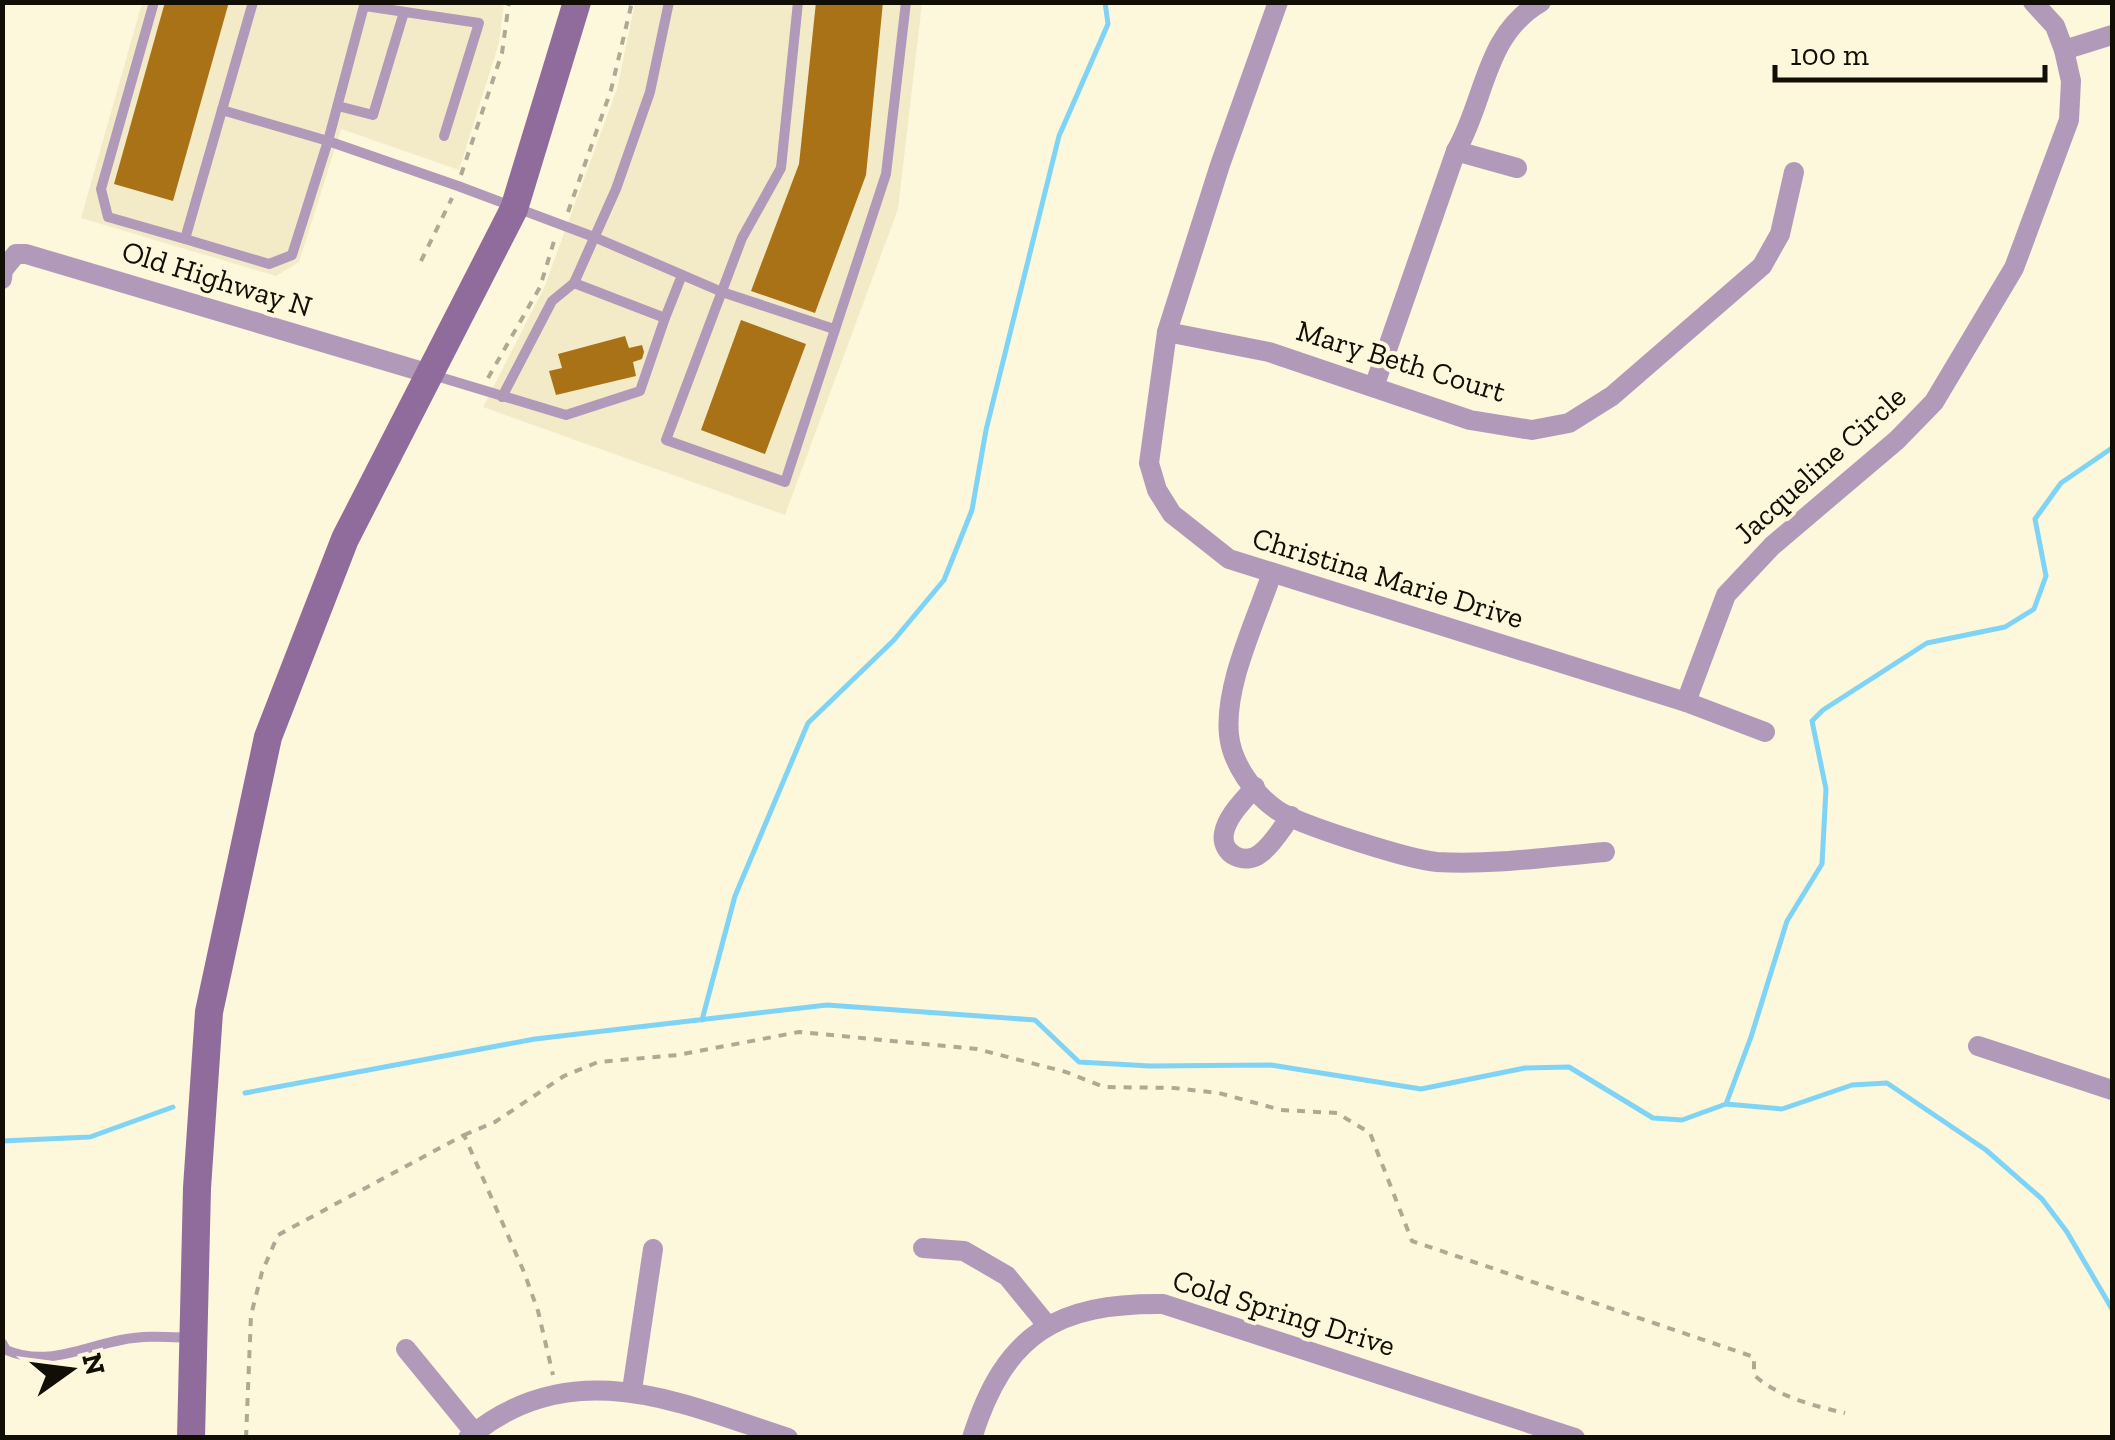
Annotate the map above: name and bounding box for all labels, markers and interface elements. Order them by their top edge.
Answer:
scale bar [1775,20,2045,82]
text: 100 m [1790,37,1869,73]
street label: Old Highway N [118,233,316,325]
street label: Mary Beth Court [1292,312,1510,410]
street label: Jacqueline Circle [1727,378,1913,552]
street label: Christina Marie Drive [1248,520,1528,636]
street label: Cold Spring Drive [1168,1262,1400,1364]
north arrow [20,1320,120,1420]
text: N [75,1350,112,1378]

